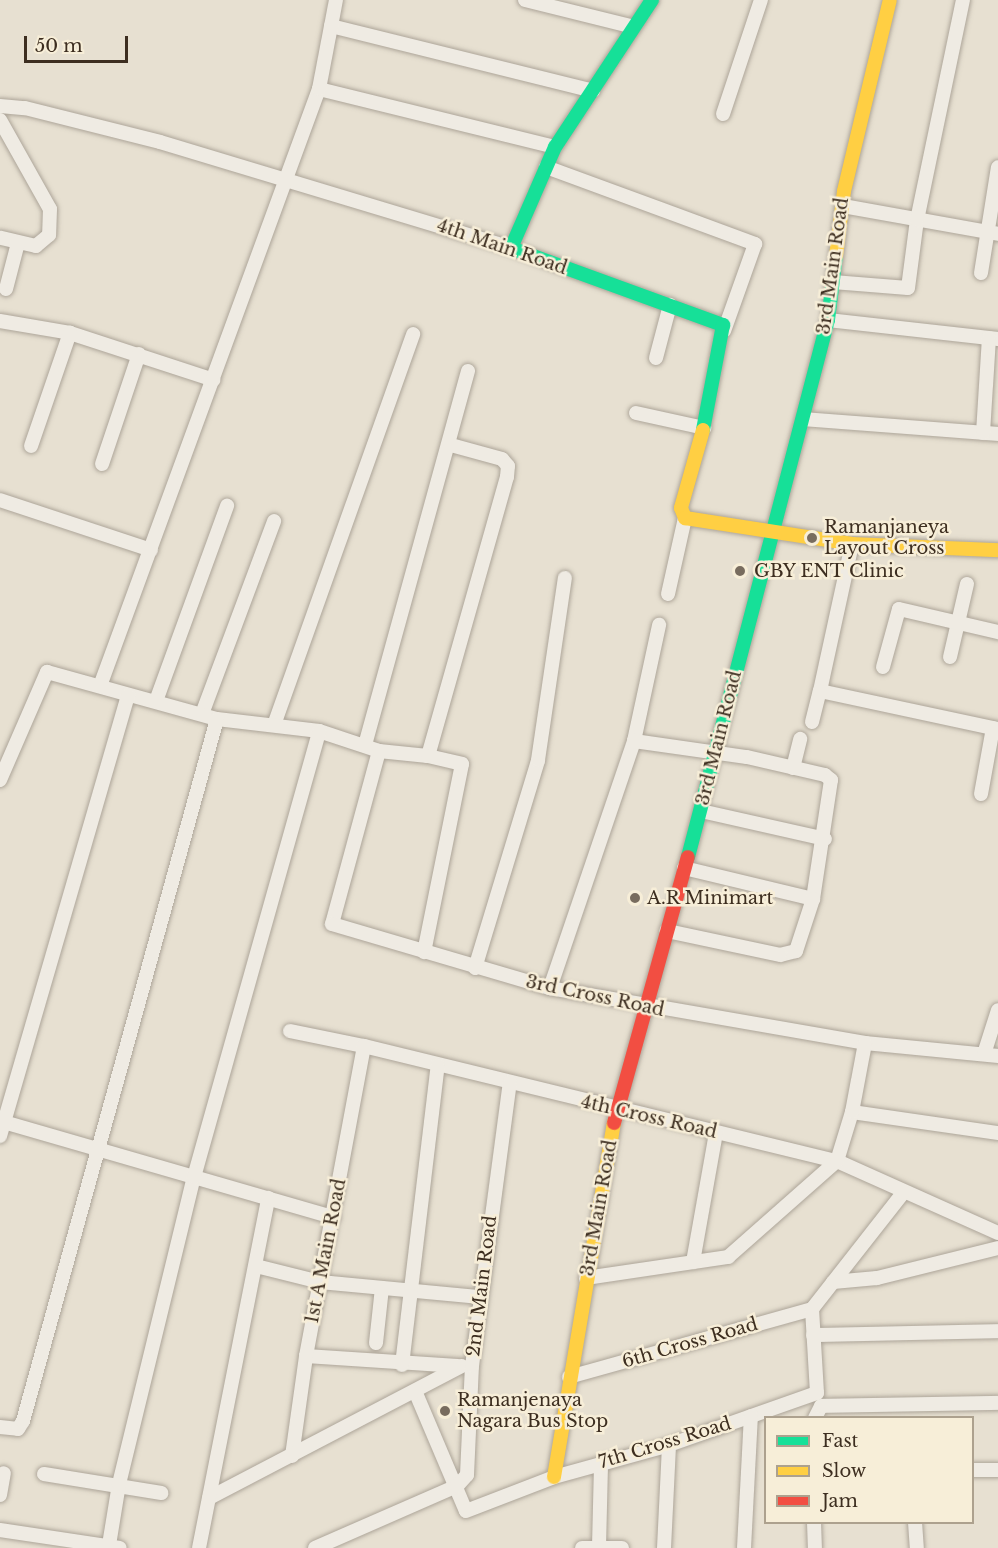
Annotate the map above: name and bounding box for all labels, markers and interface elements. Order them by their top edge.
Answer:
scale bar [27,24,130,62]
text: 50 m [35,35,83,57]
street label: 3rd Main Road [813,196,853,336]
street label: 4th Main Road [434,215,570,279]
place label: Ramanjaneya Layout Cross [824,517,949,560]
marker: Ramanjaneya Layout Cross [805,531,819,545]
place label: GBY ENT Clinic [754,560,905,582]
marker: GBY ENT Clinic [731,562,749,580]
street label: 3rd Main Road [692,668,746,808]
place label: A.R Minimart [647,887,774,909]
marker: A.R Minimart [628,891,642,905]
street label: 3rd Cross Road [524,971,666,1021]
street label: 4th Cross Road [579,1091,719,1143]
street label: 3rd Main Road [576,1138,622,1278]
street label: 1st A Main Road [301,1176,351,1326]
street label: 2nd Main Road [463,1214,501,1358]
street label: 6th Cross Road [620,1313,760,1373]
place label: Ramanjenaya Nagara Bus Stop [457,1390,608,1432]
marker: Ramanjenaya Nagara Bus Stop [438,1404,452,1418]
street label: 7th Cross Road [596,1413,734,1473]
legend [764,1416,974,1524]
text: Fast [822,1430,858,1452]
text: Slow [822,1460,866,1482]
text: Jam [822,1490,858,1512]

